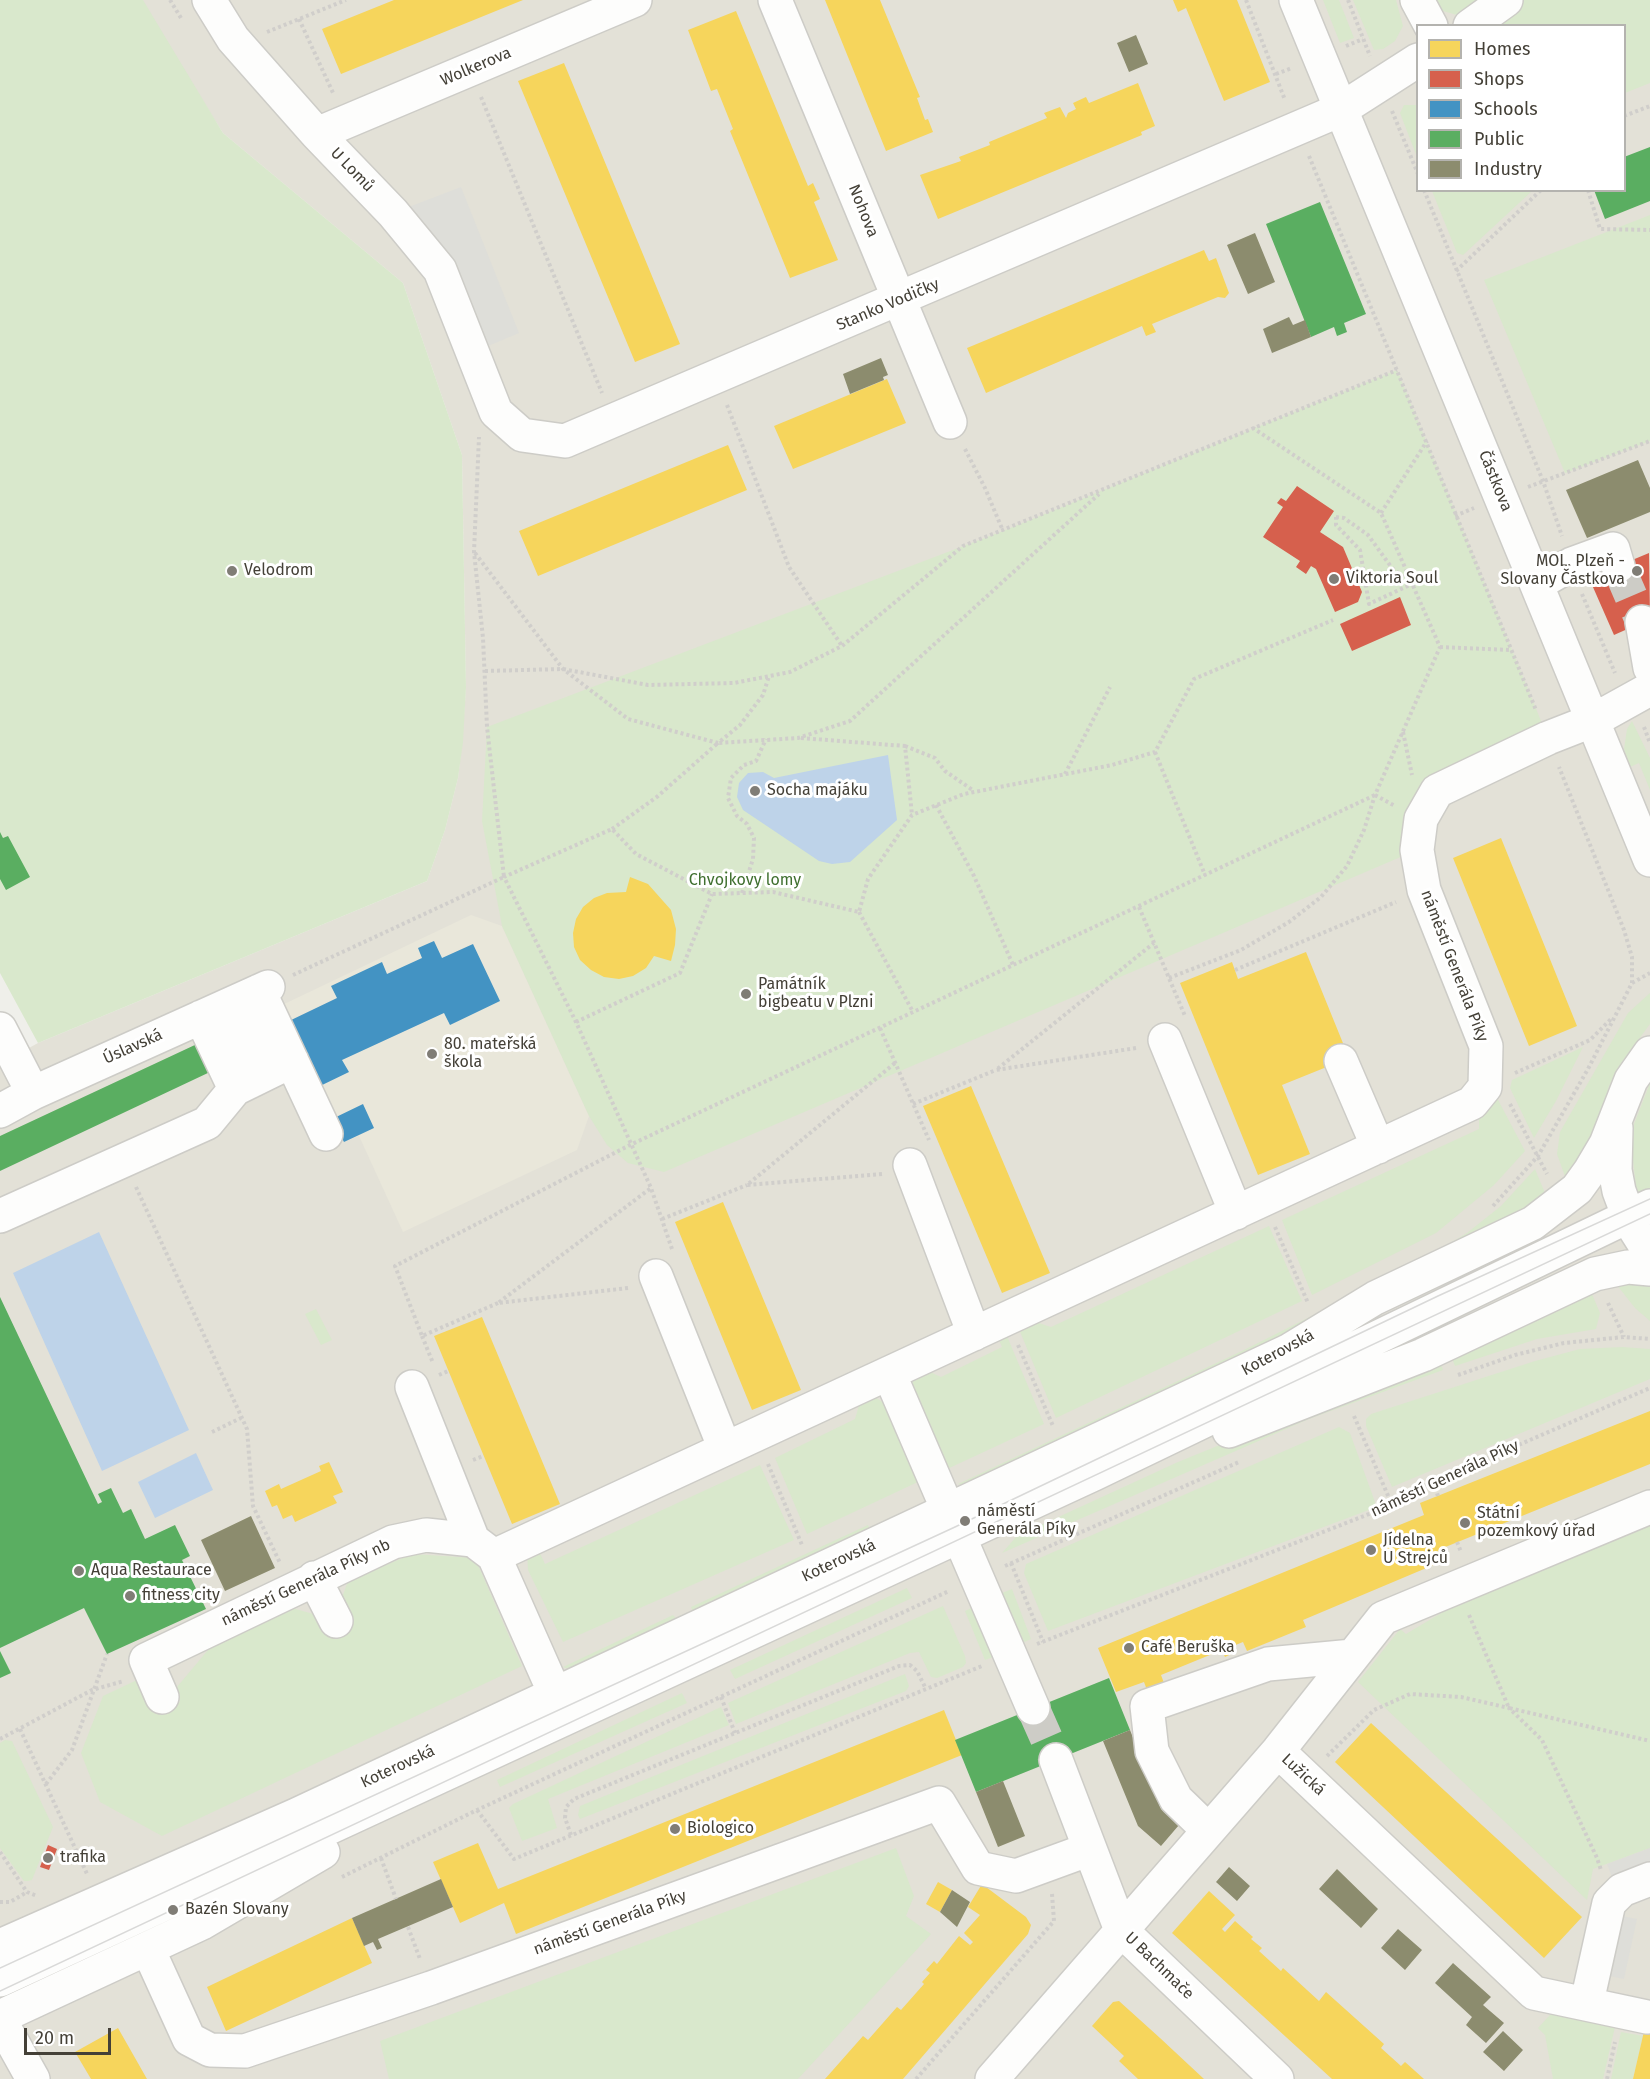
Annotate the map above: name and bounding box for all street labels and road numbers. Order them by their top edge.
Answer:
street label: Wolkerova [438,43,514,91]
street label: U Lomů [326,144,378,196]
street label: Nohova [844,182,882,240]
street label: Stanko Vodičky [834,275,942,335]
street label: Částkova [1474,448,1516,514]
street label: náměstí Generála Píky [1416,887,1492,1045]
street label: Úslavská [100,1025,166,1069]
street label: Koterovská [1238,1326,1318,1380]
street label: náměstí Generála Píky [1368,1436,1522,1522]
street label: náměstí Generála Píky nb [218,1535,394,1631]
street label: Koterovská [799,1535,879,1587]
street label: Koterovská [358,1741,438,1793]
street label: Lužická [1277,1750,1329,1800]
street label: náměstí Generála Píky [531,1886,689,1960]
street label: U Bachmače [1120,1928,1198,2004]

